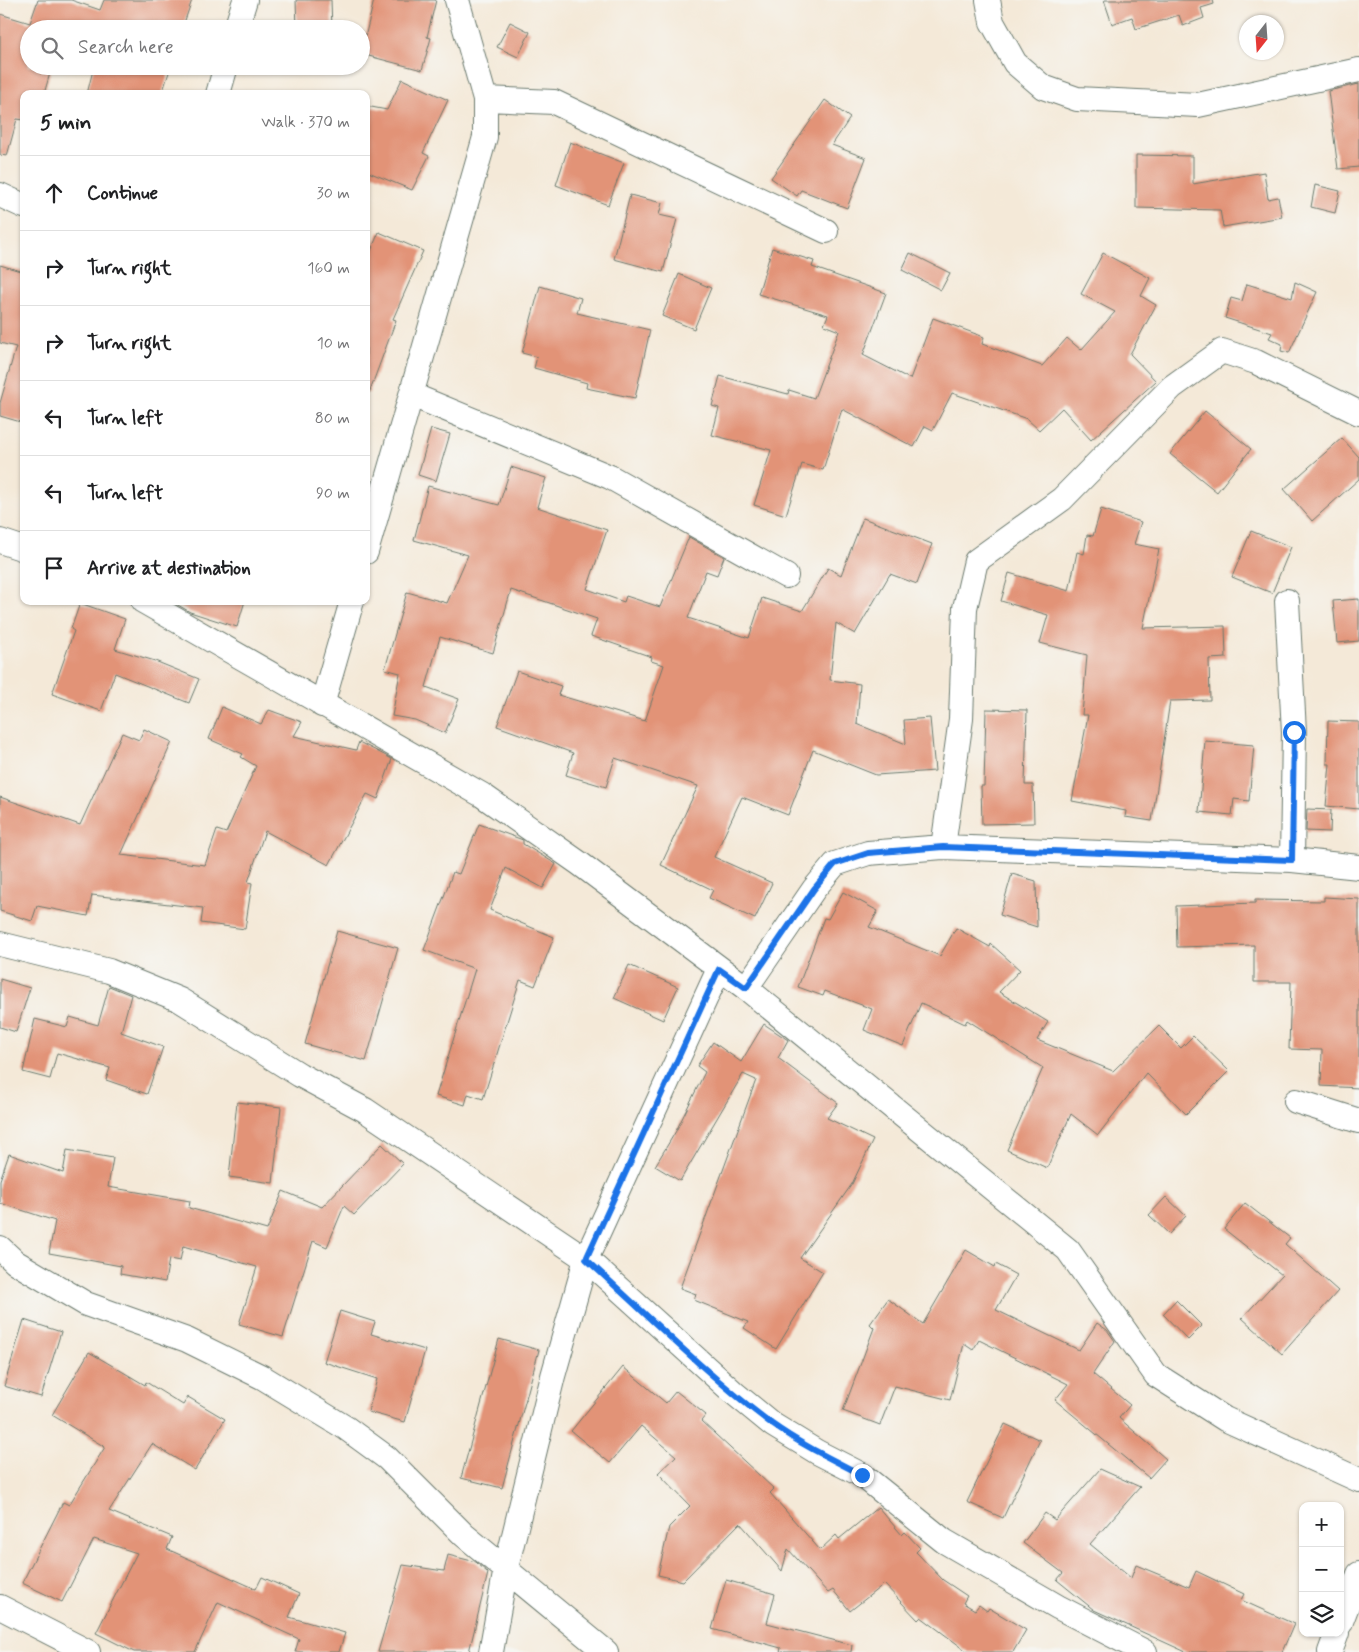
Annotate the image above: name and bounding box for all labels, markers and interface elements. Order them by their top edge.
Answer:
north arrow [1239,15,1284,60]
search box [20,20,370,75]
icon: search [38,34,66,62]
text: Search here [78,35,174,60]
text: 5 min [40,109,92,137]
text: Walk · 370 m [261,112,350,133]
icon: ahead [40,179,68,207]
text: Continue [87,181,158,206]
text: 30 m [317,183,350,204]
icon: right [40,254,68,282]
text: Turn right [87,256,171,281]
text: 160 m [307,258,350,279]
icon: right [40,329,68,357]
text: Turn right [87,331,171,356]
text: 10 m [317,333,350,354]
icon: left [40,404,68,432]
text: Turn left [87,406,163,431]
text: 80 m [315,408,350,429]
icon: left [40,479,68,507]
text: Turn left [87,481,163,506]
text: 90 m [316,483,350,504]
icon: arrive [40,554,68,582]
text: Arrive at destination [87,556,251,581]
route start [1283,721,1306,744]
route end [851,1464,874,1487]
map controls [1299,1502,1344,1637]
button: + [1299,1502,1344,1547]
button: − [1299,1547,1344,1592]
button: layers [1299,1592,1344,1637]

